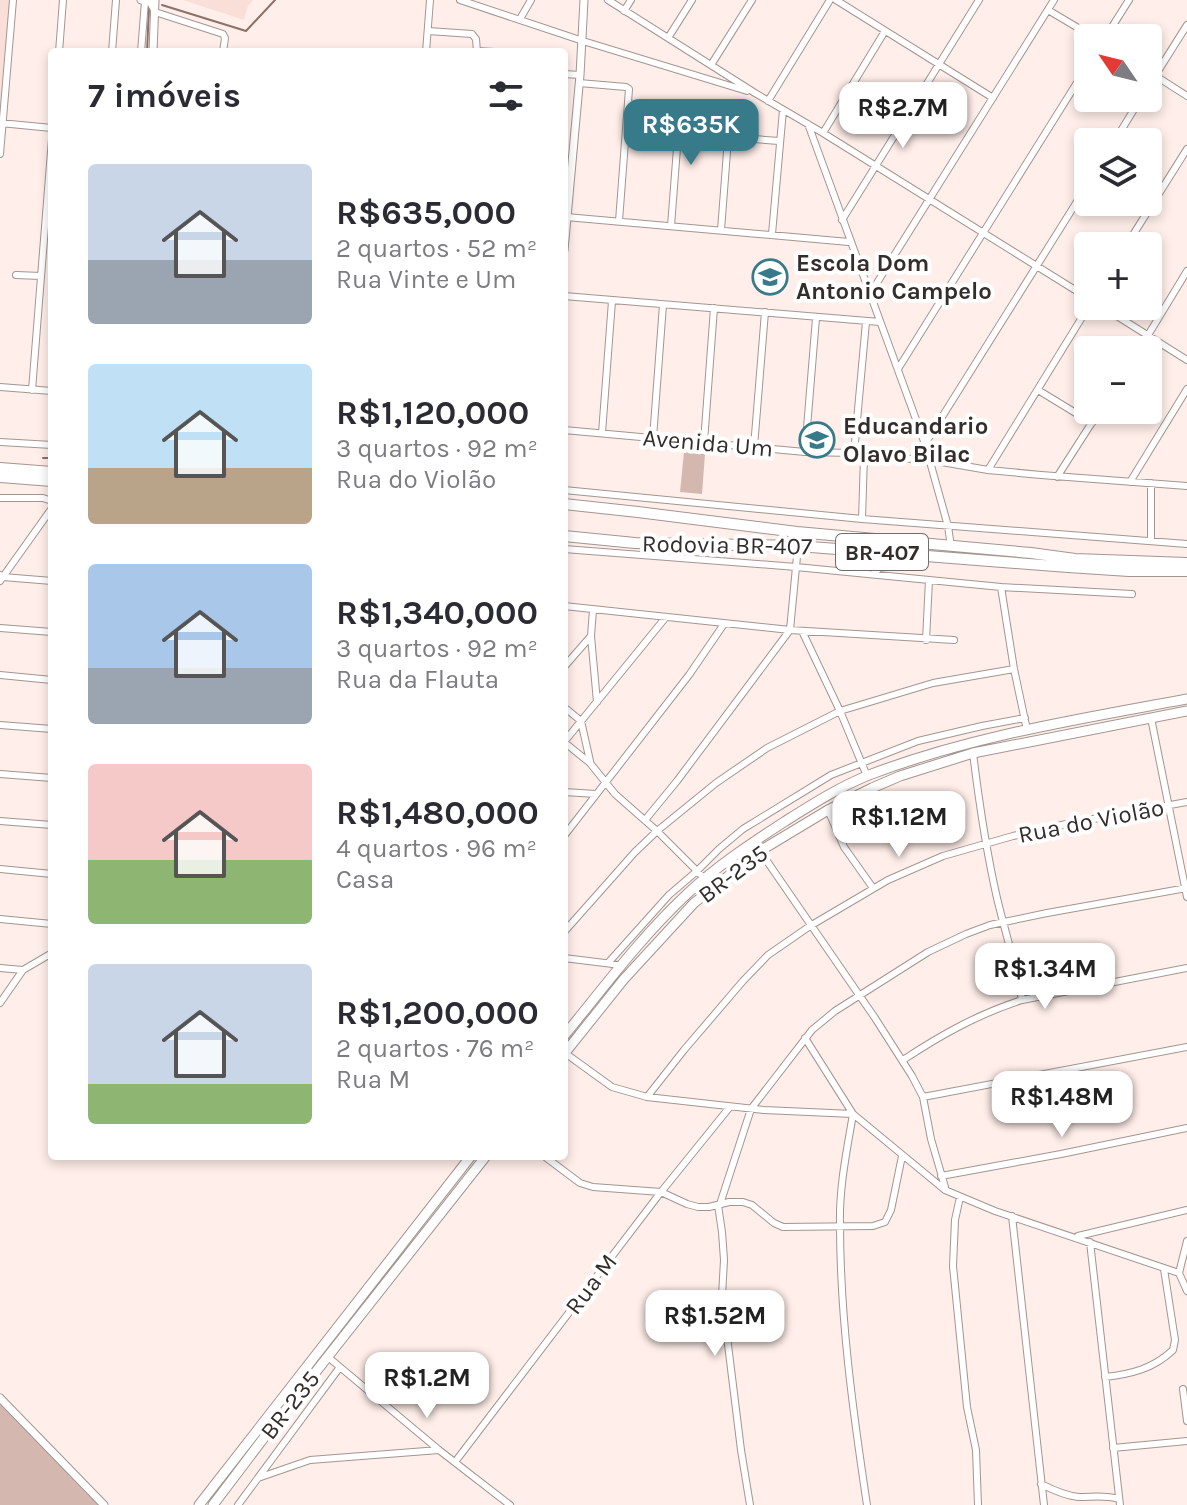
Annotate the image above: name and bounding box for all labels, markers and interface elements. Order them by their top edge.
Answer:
north arrow [1074,24,1162,112]
map controls [1074,24,1162,424]
icon: filters [484,74,528,118]
text: 7 imóveis [88,76,241,116]
pin: R$2.7M [838,82,968,150]
text: R$2.7M [857,92,949,123]
pin: R$635K [626,99,756,167]
text: R$635K [642,109,740,140]
button: layers [1074,128,1162,216]
text: R$635,000 [336,193,516,233]
icon: home [152,196,248,292]
button: + [1074,232,1162,320]
text: 2 quartos · 52 m² [336,233,537,264]
place label: Escola Dom Antonio Campelo [796,249,992,305]
school or university icon: Escola Dom Antonio Campelo [751,258,789,296]
text: Rua Vinte e Um [336,264,516,295]
button: − [1074,336,1162,424]
text: R$1,120,000 [336,393,529,433]
icon: home [152,396,248,492]
place label: Educandario Olavo Bilac [843,412,988,468]
school or university icon: Educandario Olavo Bilac [798,421,836,459]
street label: Avenida Um [642,423,774,463]
text: 3 quartos · 92 m² [336,433,538,464]
text: Rua do Violão [336,464,496,495]
street label: Rodovia BR-407 [642,530,812,560]
road number: BR-407 [836,534,928,570]
text: R$1,340,000 [336,593,538,633]
icon: home [152,596,248,692]
text: 3 quartos · 92 m² [336,633,538,664]
text: Rua da Flauta [336,664,499,695]
pin: R$1.12M [825,791,973,859]
text: R$1,480,000 [336,793,539,833]
street label: Rua do Violão [1016,793,1166,849]
icon: home [152,796,248,892]
text: R$1.12M [850,801,948,832]
text: 4 quartos · 96 m² [336,833,537,864]
street label: BR-235 [693,839,773,909]
text: Casa [336,864,394,895]
pin: R$1.34M [971,943,1119,1011]
text: R$1.34M [993,953,1097,984]
text: R$1,200,000 [336,993,539,1033]
icon: home [152,996,248,1092]
text: 2 quartos · 76 m² [336,1033,535,1064]
text: Rua M [336,1064,410,1095]
pin: R$1.48M [988,1071,1136,1139]
text: R$1.48M [1010,1081,1114,1112]
street label: Rua M [559,1248,623,1320]
pin: R$1.52M [641,1290,789,1358]
text: R$1.52M [663,1300,767,1331]
pin: R$1.2M [362,1352,492,1420]
text: R$1.2M [383,1362,471,1393]
street label: BR-235 [254,1365,326,1445]

